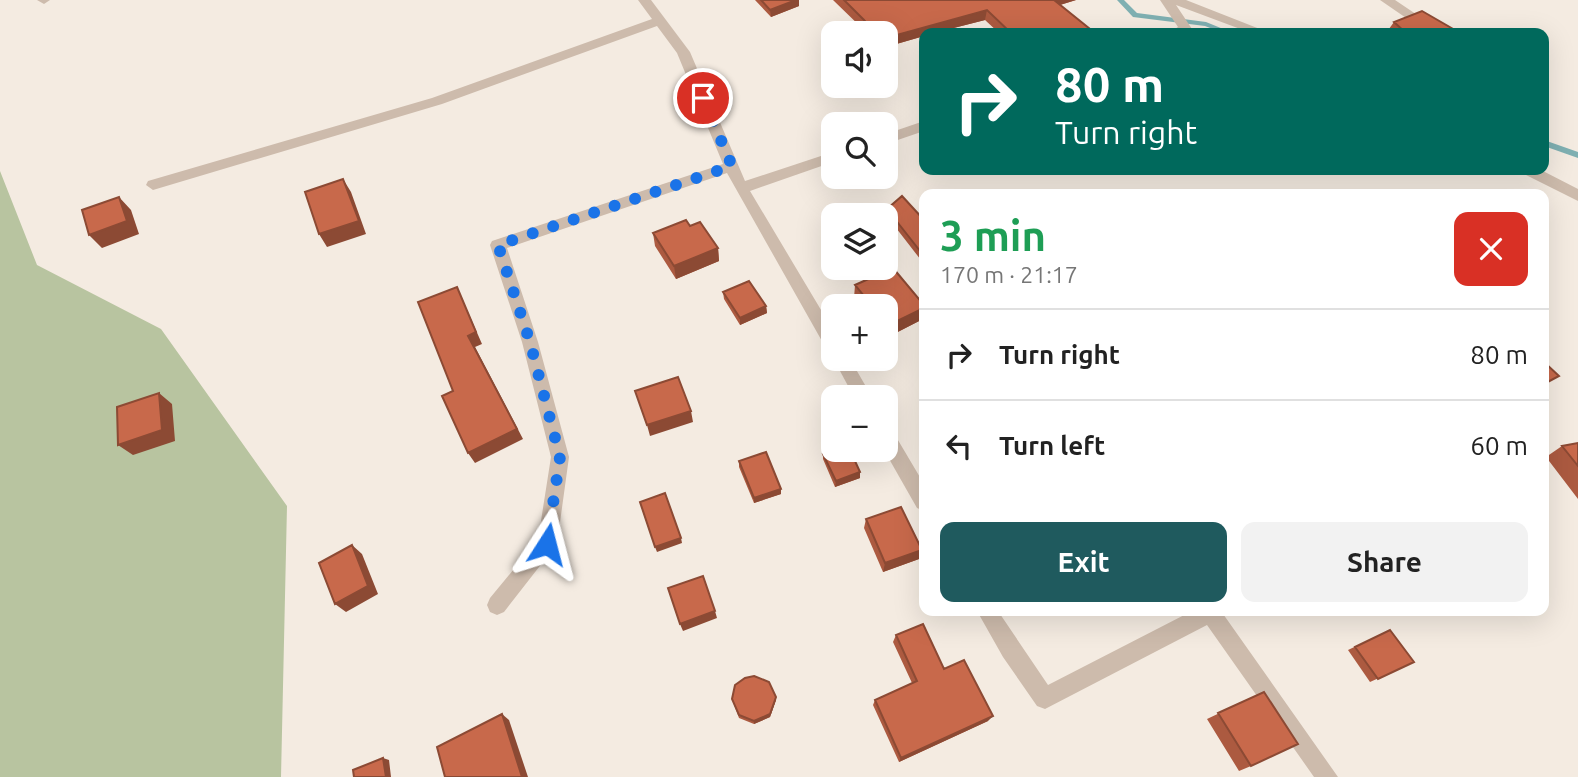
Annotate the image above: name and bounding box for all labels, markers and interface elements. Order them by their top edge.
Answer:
map controls [821,21,898,462]
button: sound [821,21,898,98]
icon: right [940,56,1031,147]
text: 80 m [1055,56,1164,111]
pin [673,68,733,128]
icon: arrive [684,79,722,117]
button: search [821,112,898,189]
text: Turn right [1055,114,1197,150]
button: layers [821,203,898,280]
text: 3 min [940,212,1046,259]
button: close [1454,212,1528,286]
text: 170 m · 21:17 [940,262,1078,287]
button: + [821,294,898,371]
icon: right [940,336,978,374]
text: Turn right [999,340,1120,369]
text: 80 m [1470,340,1528,369]
button: − [821,385,898,462]
icon: left [940,427,978,465]
text: Turn left [999,431,1105,460]
text: 60 m [1470,431,1528,460]
position arrow [510,507,584,581]
button: Exit [940,522,1227,602]
button: Share [1241,522,1528,602]

